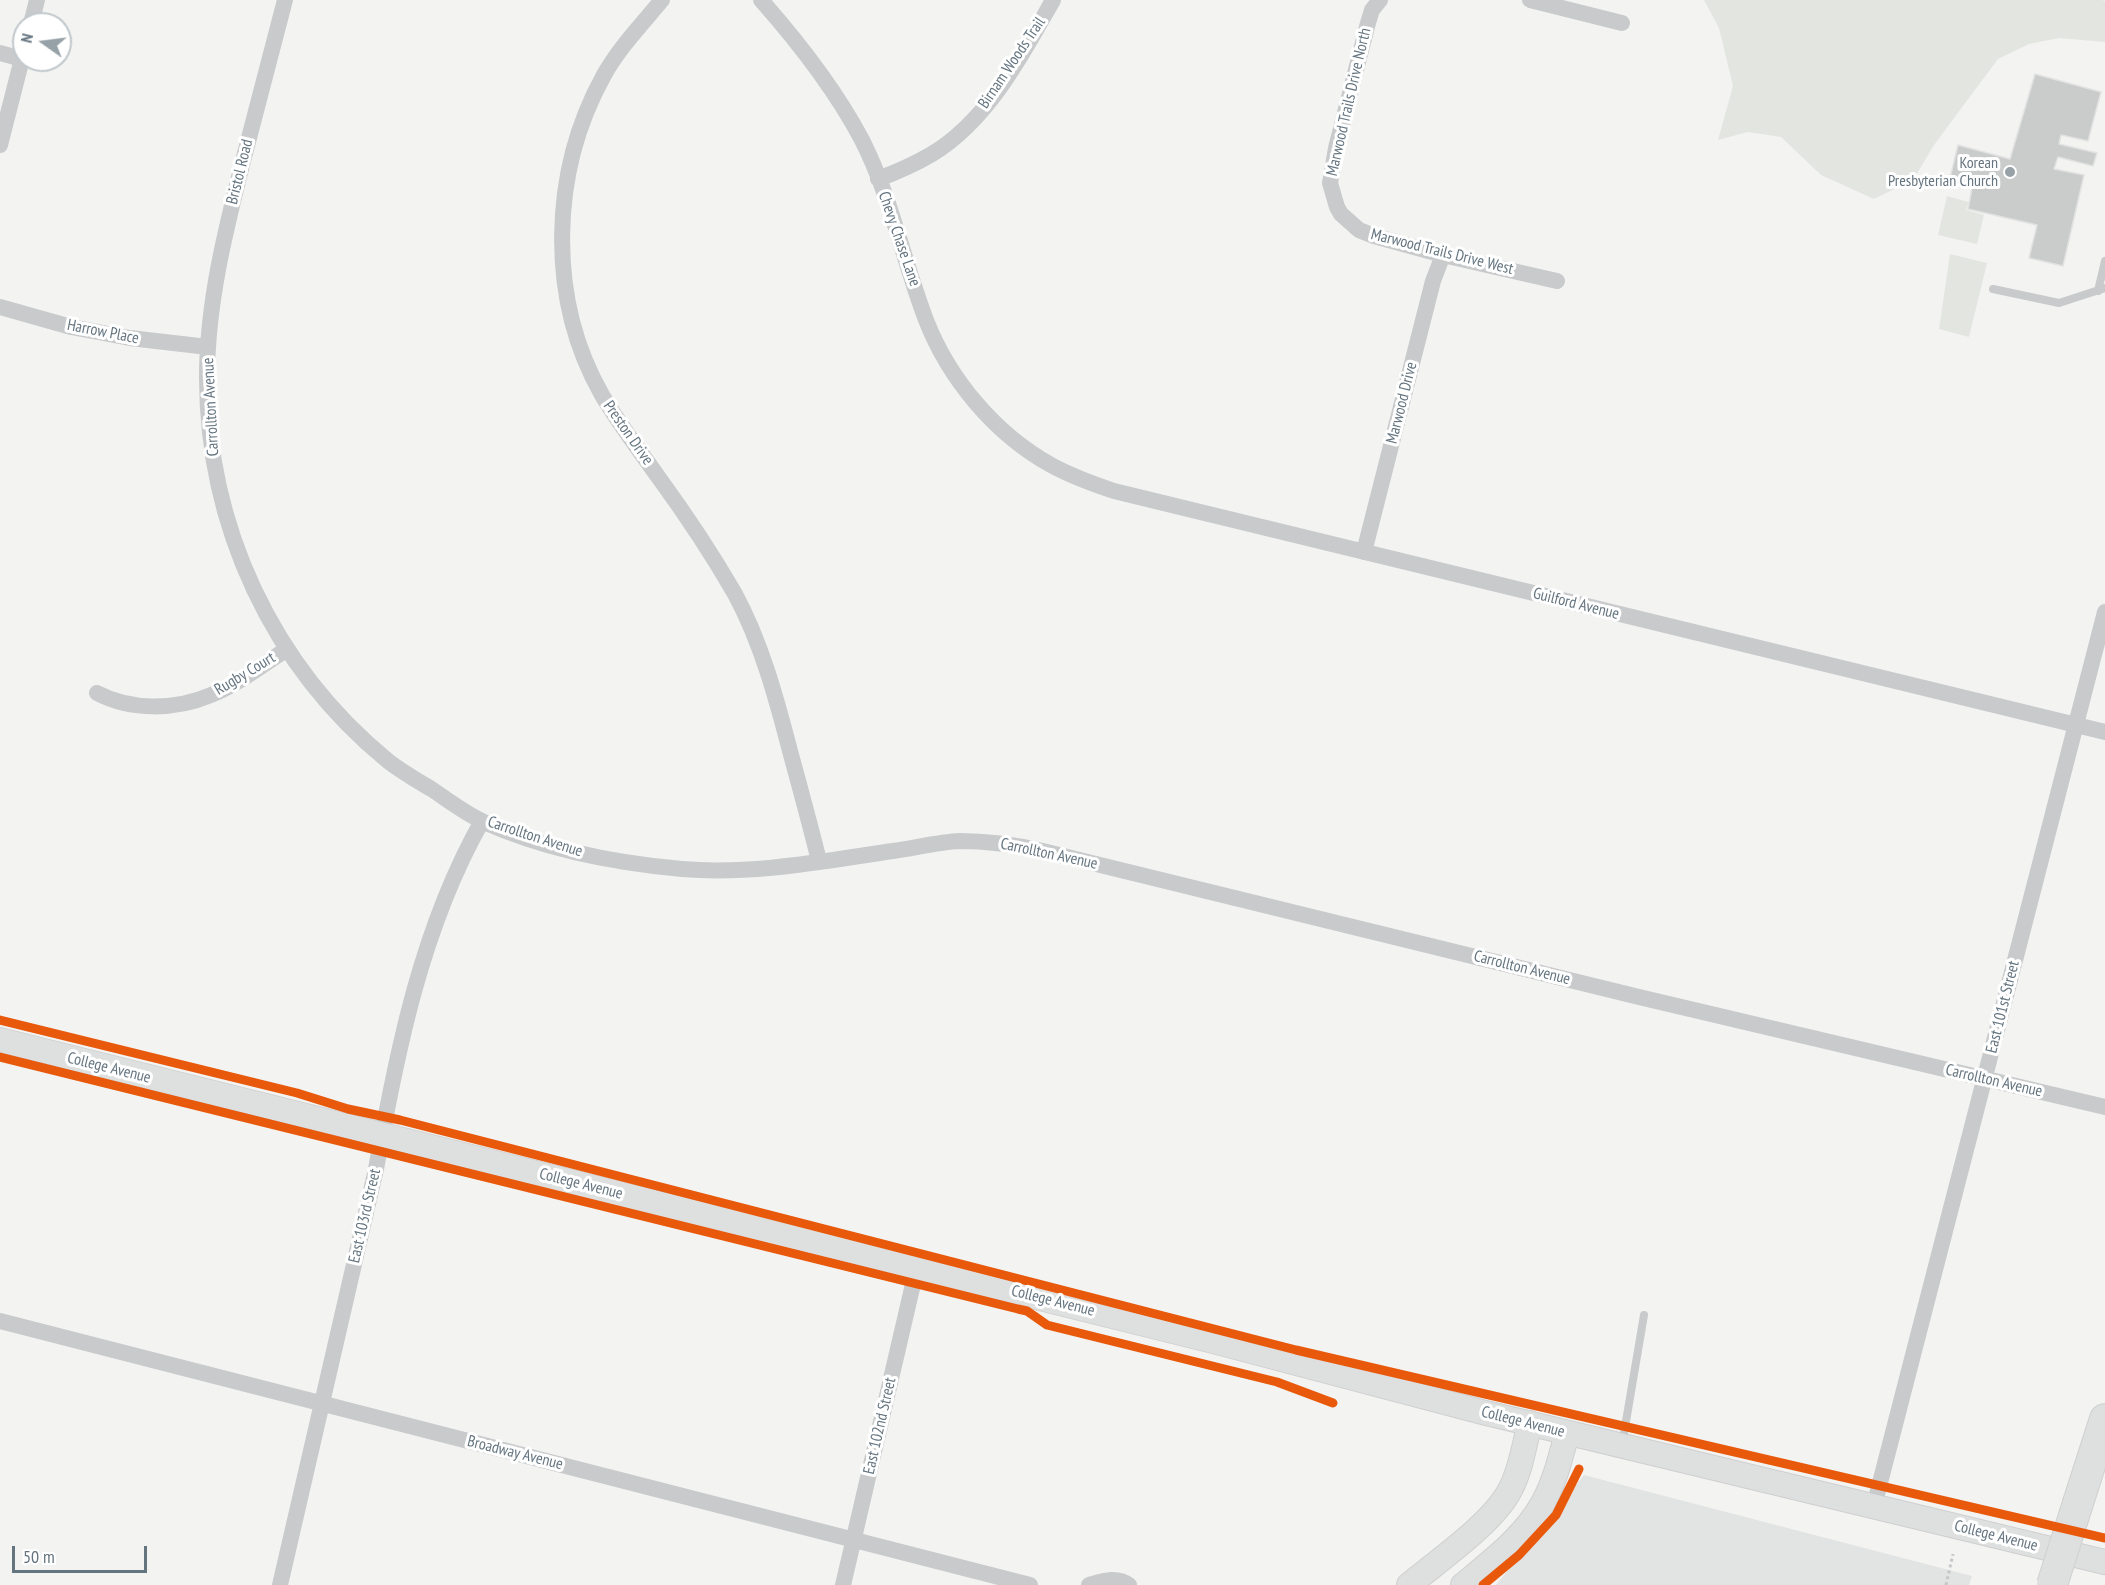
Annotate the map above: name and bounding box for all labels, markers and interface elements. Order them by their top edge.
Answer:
north arrow [12,12,72,72]
street label: Birnam Woods Trail [974,14,1050,112]
street label: Marwood Trails Drive North [1323,26,1375,178]
text: N [16,32,37,45]
street label: Bristol Road [223,137,257,207]
place label: Korean Presbyterian Church [1888,153,1998,191]
marker: Korean Presbyterian Church [2003,165,2017,179]
street label: Chevy Chase Lane [874,189,924,289]
street label: Marwood Trails Drive West [1369,225,1515,279]
street label: Harrow Place [65,316,141,348]
street label: Carrollton Avenue [199,357,223,457]
street label: Marwood Drive [1383,360,1421,446]
street label: Preston Drive [599,397,657,469]
street label: Guilford Avenue [1531,584,1621,624]
street label: Rugby Court [211,648,279,700]
street label: Carrollton Avenue [485,813,585,861]
street label: Carrollton Avenue [999,834,1099,874]
street label: Carrollton Avenue [1472,947,1572,989]
street label: East 101st Street [1982,959,2024,1055]
street label: College Avenue [65,1048,153,1088]
street label: Carrollton Avenue [1944,1061,2044,1101]
street label: College Avenue [537,1164,625,1204]
street label: East 103rd Street [345,1167,385,1265]
street label: College Avenue [1009,1281,1097,1321]
street label: East 102nd Street [860,1376,900,1476]
street label: College Avenue [1479,1402,1567,1442]
street label: Broadway Avenue [465,1432,565,1474]
street label: College Avenue [1952,1516,2040,1556]
scale bar [15,1534,150,1572]
text: 50 m [23,1545,55,1568]

